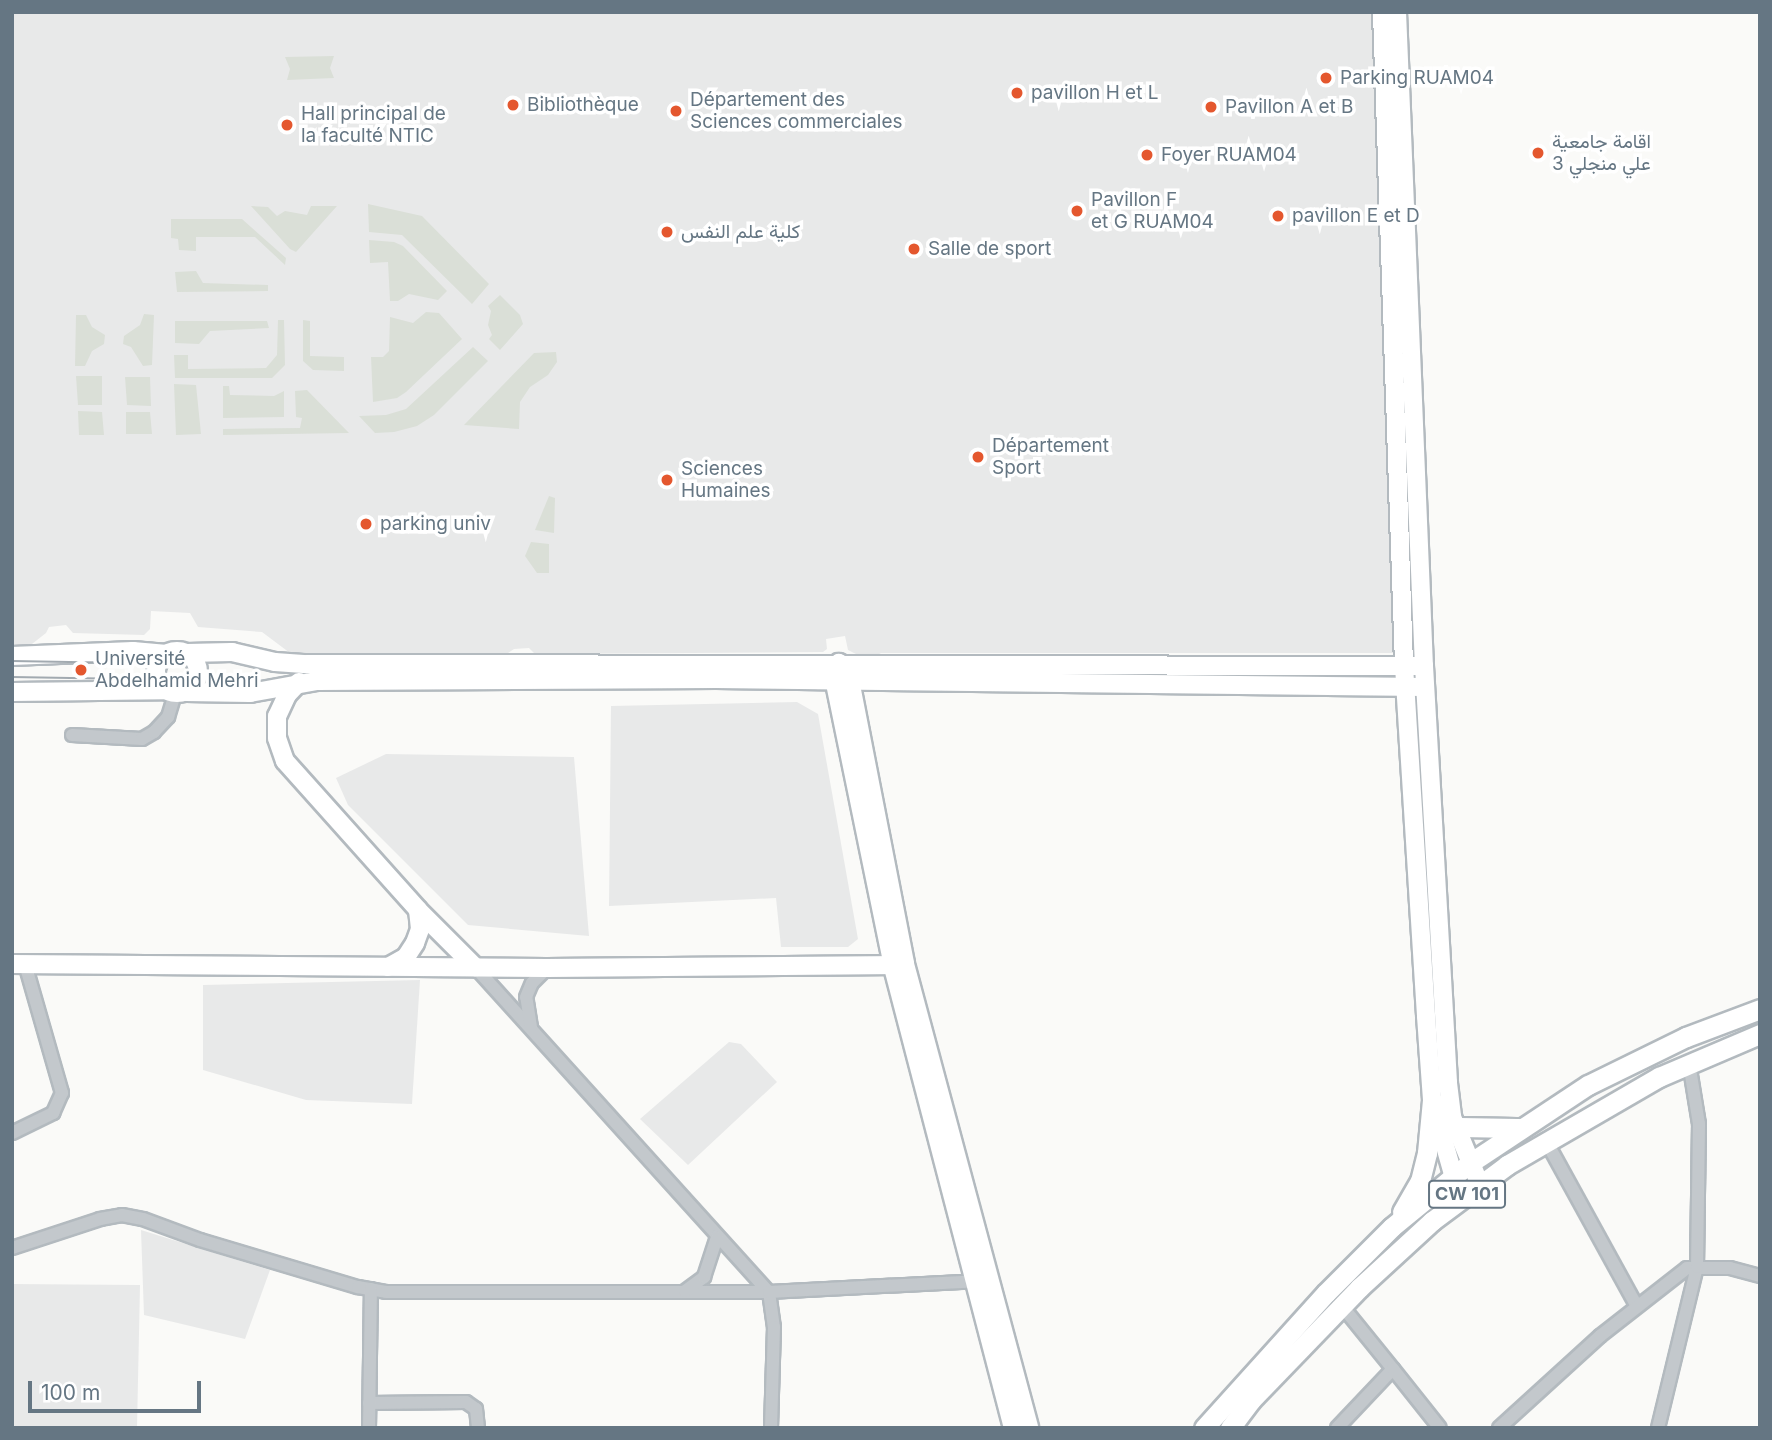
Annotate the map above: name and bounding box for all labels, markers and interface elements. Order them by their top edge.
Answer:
place label: Parking RUAM04 [1340,67,1494,89]
marker: Parking RUAM04 [1318,70,1334,86]
place label: pavillon H et L [1031,82,1158,104]
marker: pavillon H et L [1009,85,1025,101]
place label: Département des Sciences commerciales [690,89,903,133]
place label: Bibliothèque [527,94,639,116]
place label: Pavillon A et B [1225,96,1353,118]
marker: Bibliothèque [505,97,521,113]
marker: Pavillon A et B [1203,99,1219,115]
place label: Hall principal de la faculté NTIC [301,103,446,147]
marker: Département des Sciences commerciales [668,103,684,119]
marker: Hall principal de la faculté NTIC [279,117,295,133]
place label: اقامة جامعية علي منجلي 3 [1552,131,1651,175]
place label: Foyer RUAM04 [1161,144,1297,166]
marker: اقامة جامعية علي منجلي 3 [1530,145,1546,161]
marker: Foyer RUAM04 [1139,147,1155,163]
place label: Pavillon F et G RUAM04 [1091,189,1214,233]
marker: Pavillon F et G RUAM04 [1069,203,1085,219]
place label: pavillon E et D [1292,205,1420,227]
marker: pavillon E et D [1270,208,1286,224]
place label: كلية علم النفس [681,221,800,243]
marker: كلية علم النفس [659,224,675,240]
place label: Salle de sport [928,238,1051,260]
marker: Salle de sport [906,241,922,257]
place label: Département Sport [992,435,1109,479]
marker: Département Sport [970,449,986,465]
place label: Sciences Humaines [681,458,771,502]
marker: Sciences Humaines [659,472,675,488]
place label: parking univ [380,513,491,535]
marker: parking univ [358,516,374,532]
place label: Université Abdelhamid Mehri [95,648,259,692]
marker: Université Abdelhamid Mehri [73,662,89,678]
road number: CW 101 [1427,1180,1507,1209]
scale bar [32,1366,205,1410]
text: 100 m [41,1380,100,1405]

